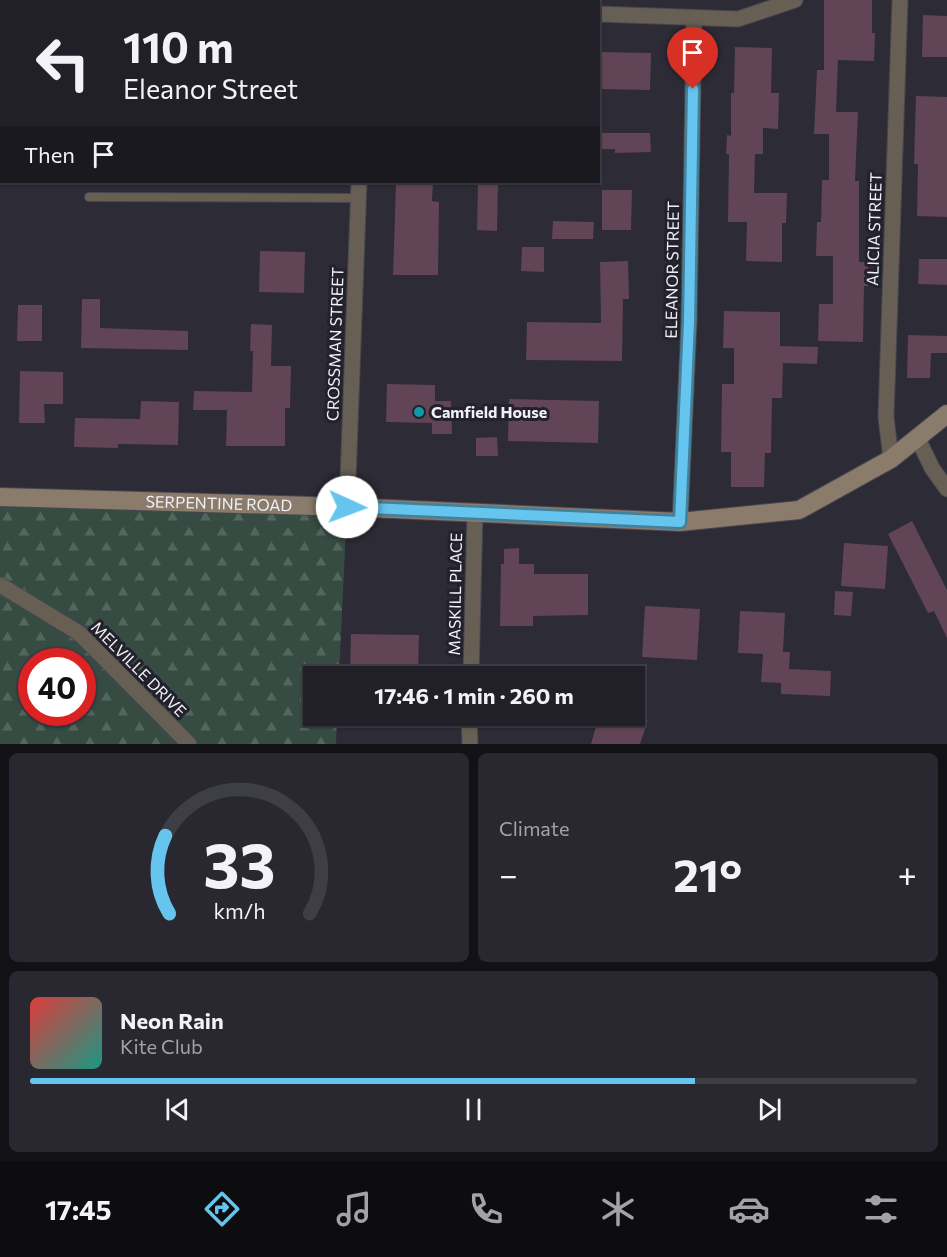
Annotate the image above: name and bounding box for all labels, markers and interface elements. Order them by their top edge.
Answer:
text: 110 m [123,20,234,72]
icon: left [24,24,102,102]
pin [667,27,718,89]
icon: arrive [676,36,709,69]
text: Eleanor Street [123,72,298,105]
icon: arrive [87,138,120,171]
text: Then [24,141,75,168]
street label: ALICIA STREET [862,172,885,286]
street label: ELEANOR STREET [661,201,682,339]
street label: CROSSMAN STREET [322,267,347,421]
place label: Camfield House [431,402,547,421]
marker: Camfield House [412,405,426,419]
position arrow [315,475,379,539]
street label: SERPENTINE ROAD [145,491,292,514]
street label: MASKILL PLACE [444,533,465,655]
street label: MELVILLE DRIVE [88,617,191,720]
speed limit sign: 40 [18,648,96,726]
text: 17:46 · 1 min · 260 m [374,682,574,709]
text: Climate [499,816,569,840]
text: 33 [203,825,275,901]
text: 21° [673,846,742,901]
text: − [499,853,518,894]
text: + [898,853,917,894]
text: km/h [213,898,265,924]
text: Neon Rain [120,1007,224,1034]
text: Kite Club [120,1034,203,1058]
icon: previous [161,1093,194,1126]
icon: pause [457,1093,490,1126]
icon: next [753,1093,786,1126]
icon: directions [201,1188,243,1230]
icon: music [333,1188,375,1230]
icon: phone [465,1188,507,1230]
icon: climate [597,1188,639,1230]
icon: car [728,1188,770,1230]
icon: filters [860,1188,902,1230]
text: 17:45 [45,1193,111,1226]

